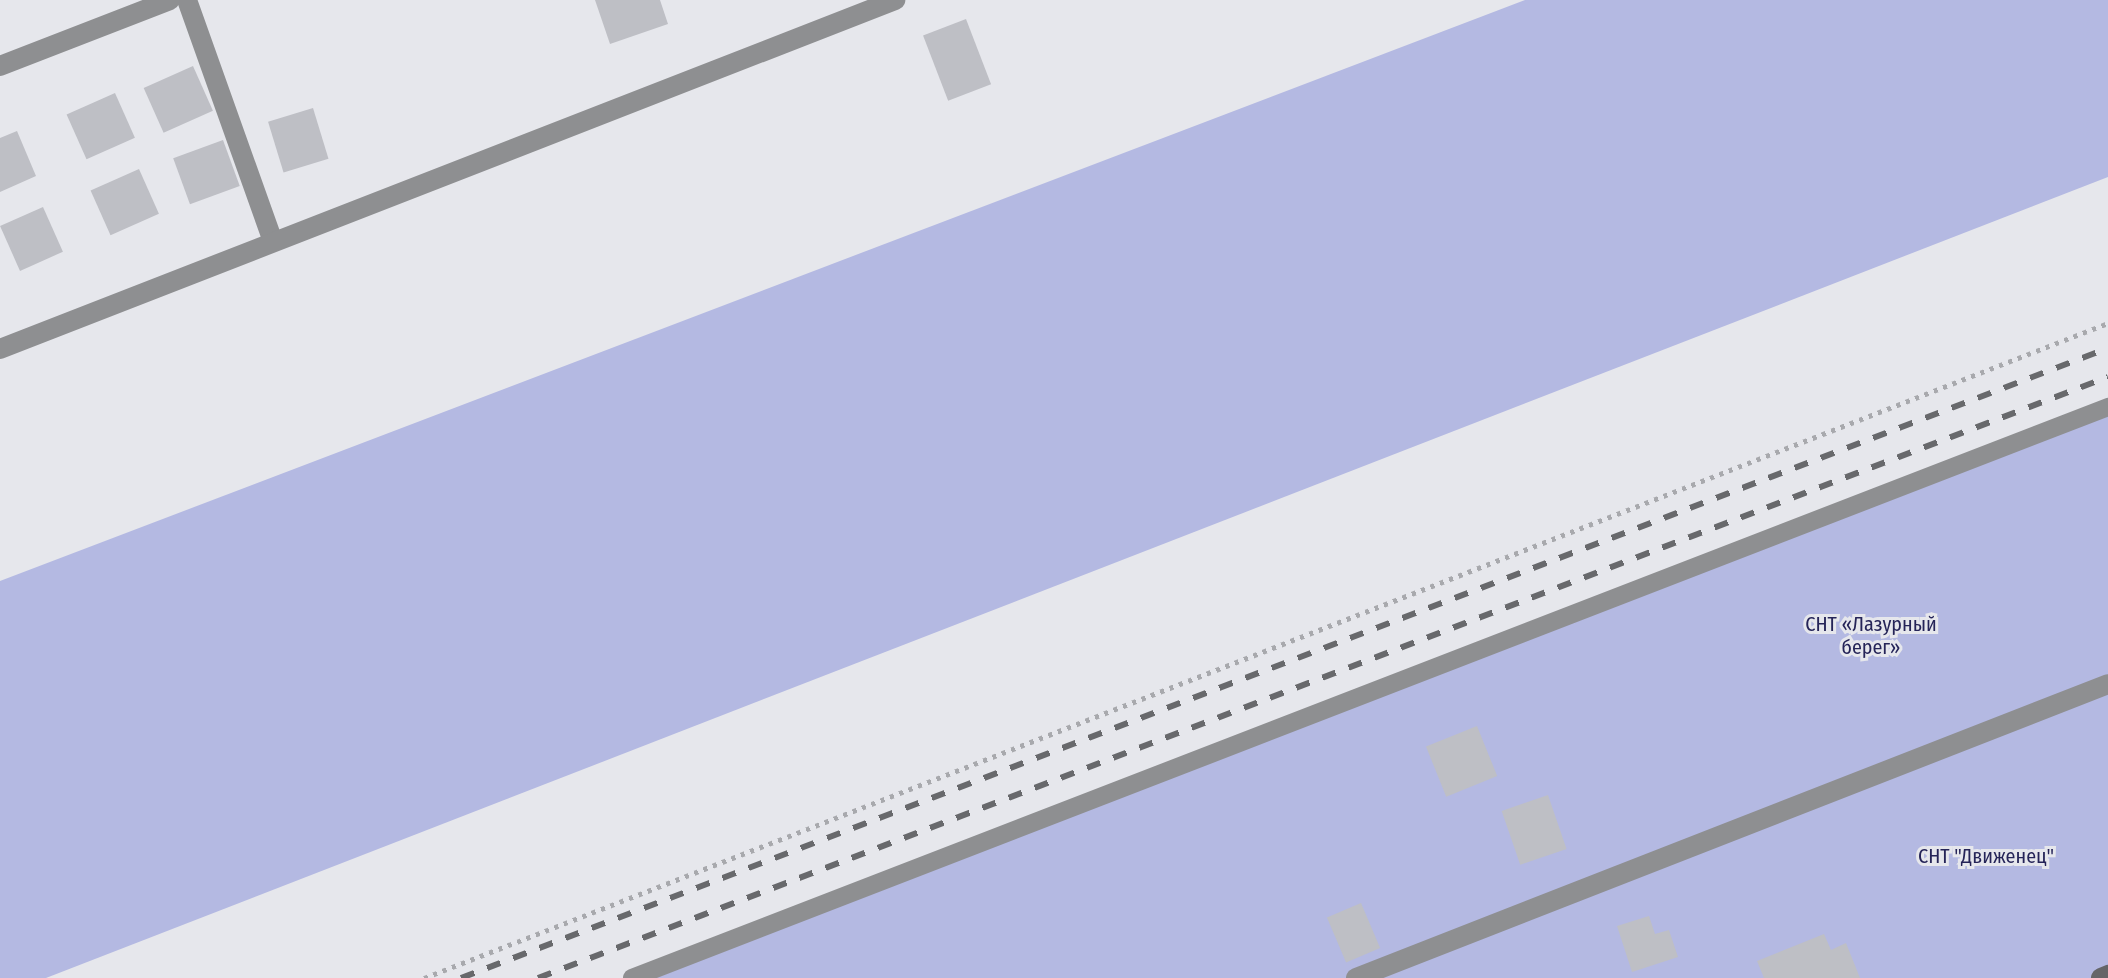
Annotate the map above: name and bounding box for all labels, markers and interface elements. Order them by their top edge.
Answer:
park label: СНТ «Лазурный берег» [1805,613,1937,660]
park label: СНТ "Движенец" [1918,844,2054,868]

